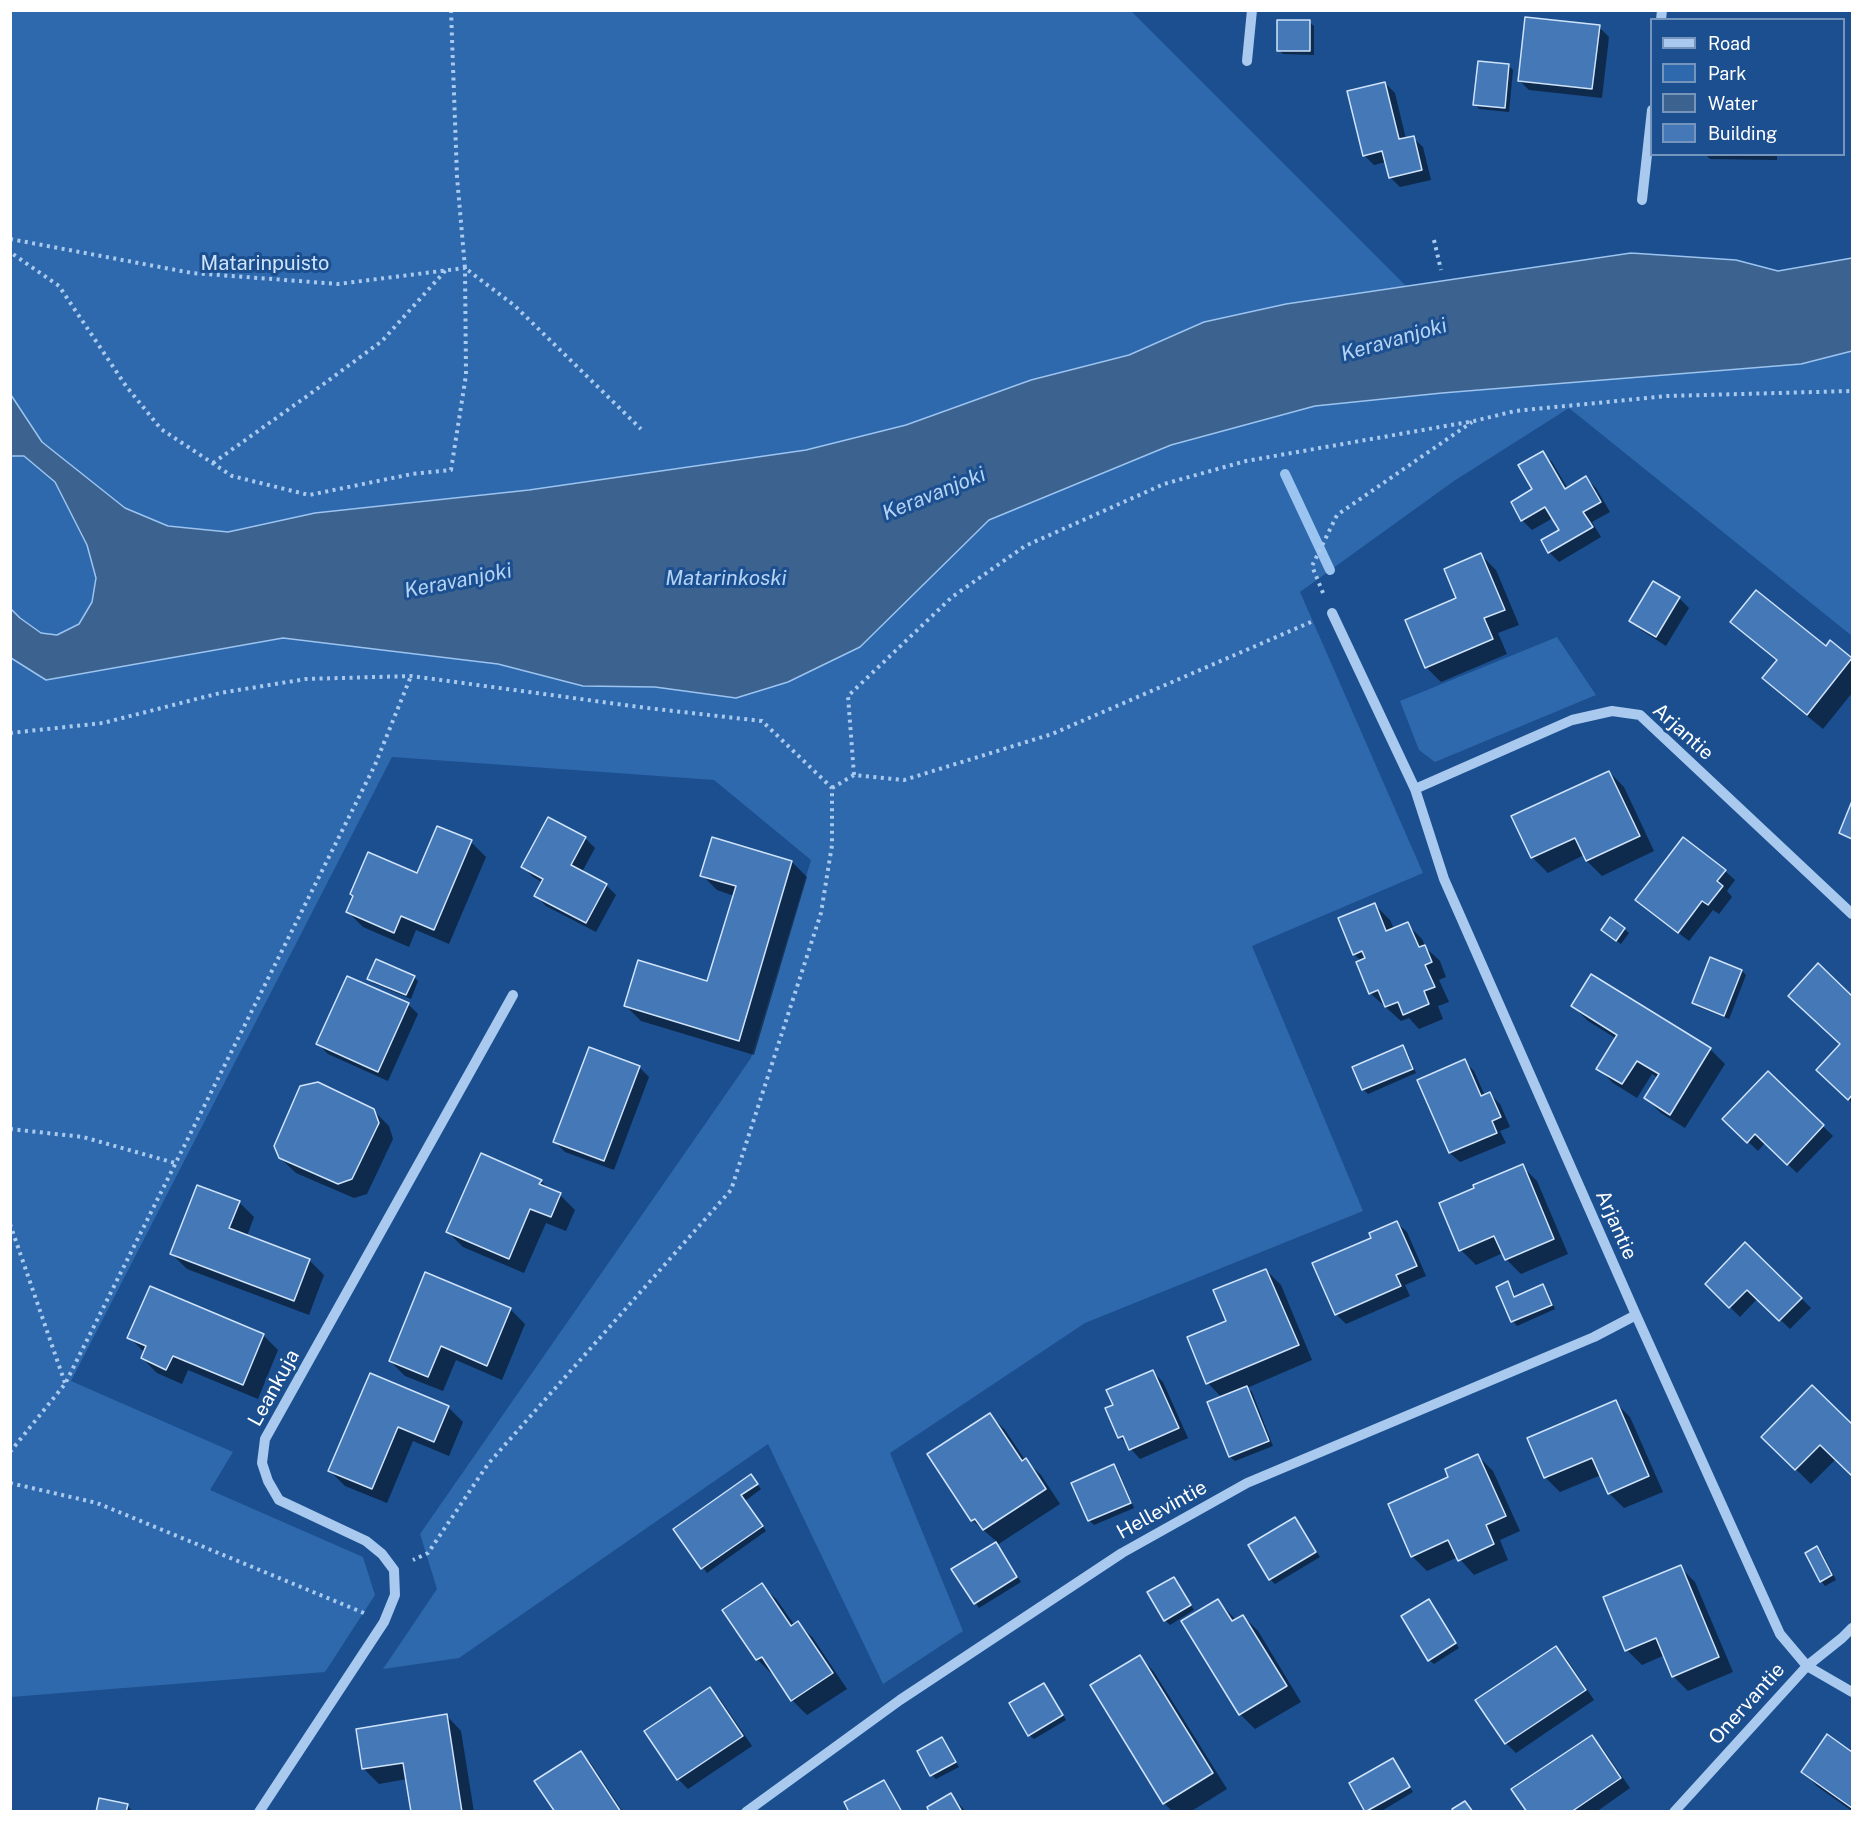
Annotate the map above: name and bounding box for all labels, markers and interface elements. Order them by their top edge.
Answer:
legend [1650,18,1845,156]
text: Road [1708,33,1751,54]
text: Park [1708,63,1746,84]
text: Water [1708,93,1758,114]
text: Building [1708,123,1777,144]
park label: Matarinpuisto [201,252,329,276]
water label: Keravanjoki [1338,313,1450,367]
water label: Keravanjoki [879,462,989,526]
water label: Keravanjoki [402,558,514,604]
water label: Matarinkoski [665,566,787,592]
street label: Arjantie [1648,698,1718,766]
street label: Arjantie [1590,1187,1642,1263]
street label: Leankuja [243,1346,305,1430]
street label: Hellevintie [1113,1475,1211,1545]
street label: Onervantie [1704,1658,1790,1750]

